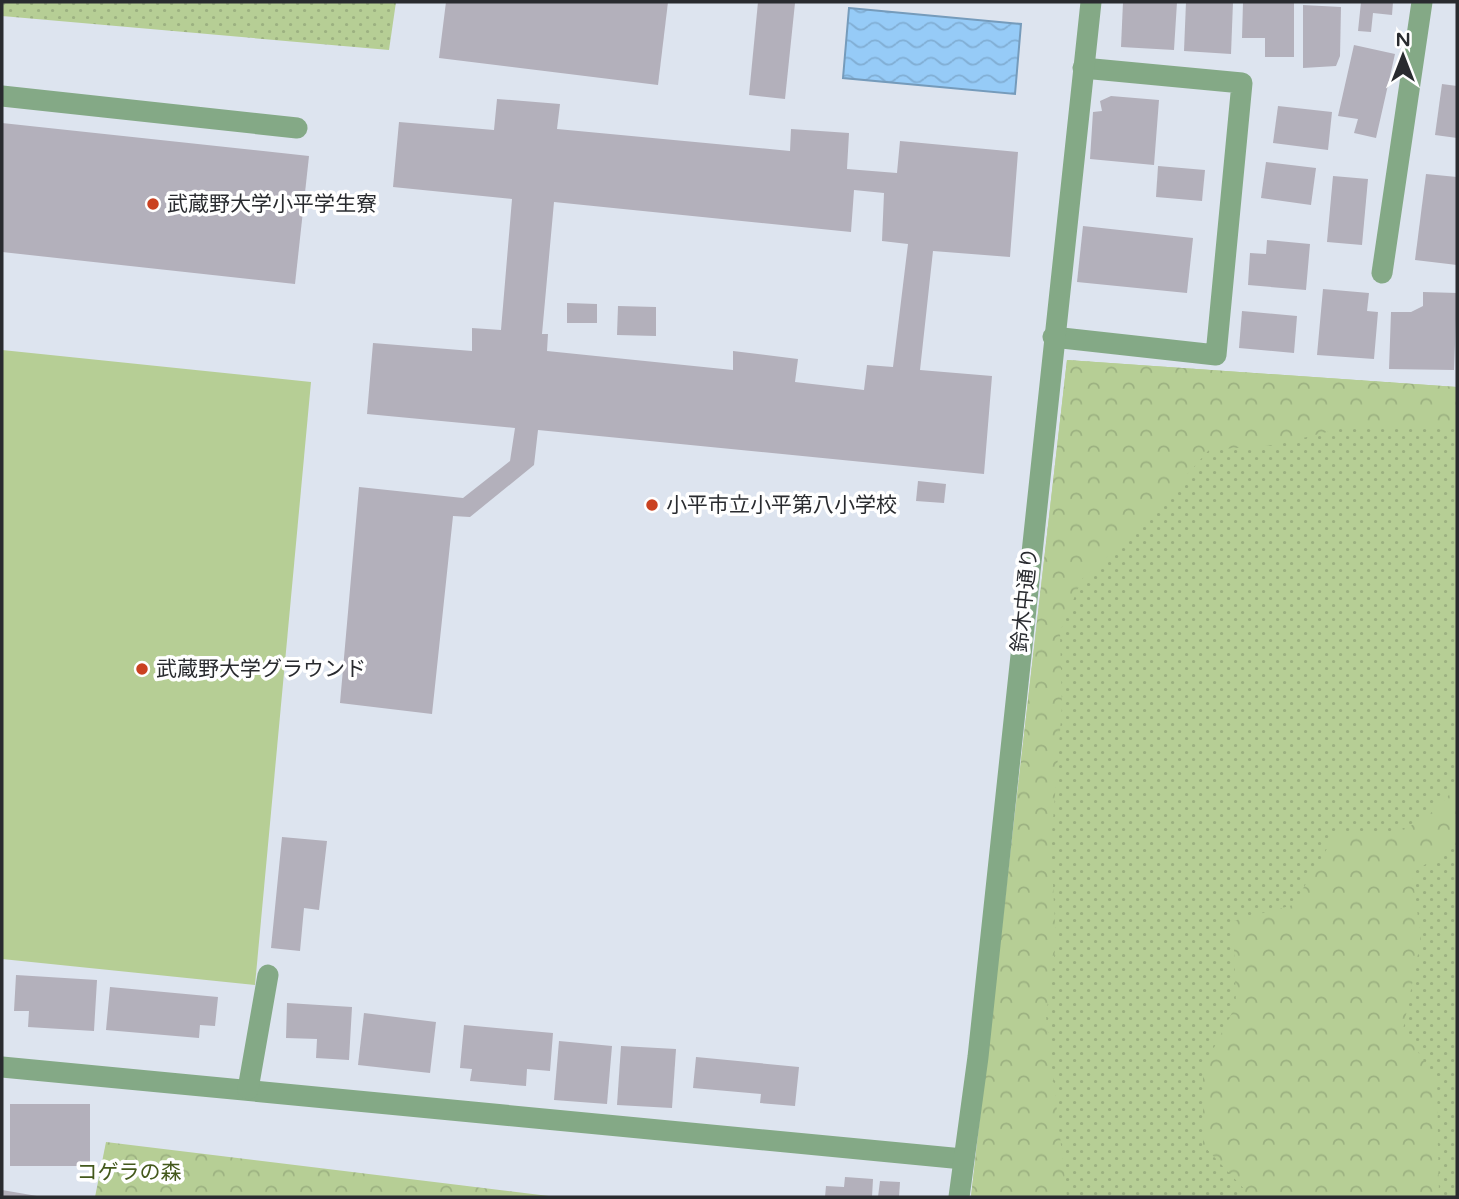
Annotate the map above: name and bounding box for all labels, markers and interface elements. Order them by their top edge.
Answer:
north arrow [1368,21,1438,91]
text: N [1395,29,1411,51]
place label: 武蔵野大学小平学生寮 [167,192,377,217]
marker: 武蔵野大学小平学生寮 [145,196,161,212]
place label: 小平市立小平第八小学校 [666,493,897,518]
marker: 小平市立小平第八小学校 [644,497,660,513]
street label: 鈴木中通り [1007,546,1043,654]
place label: 武蔵野大学グラウンド [156,657,366,682]
marker: 武蔵野大学グラウンド [134,661,150,677]
park label: コゲラの森 [77,1160,182,1185]

